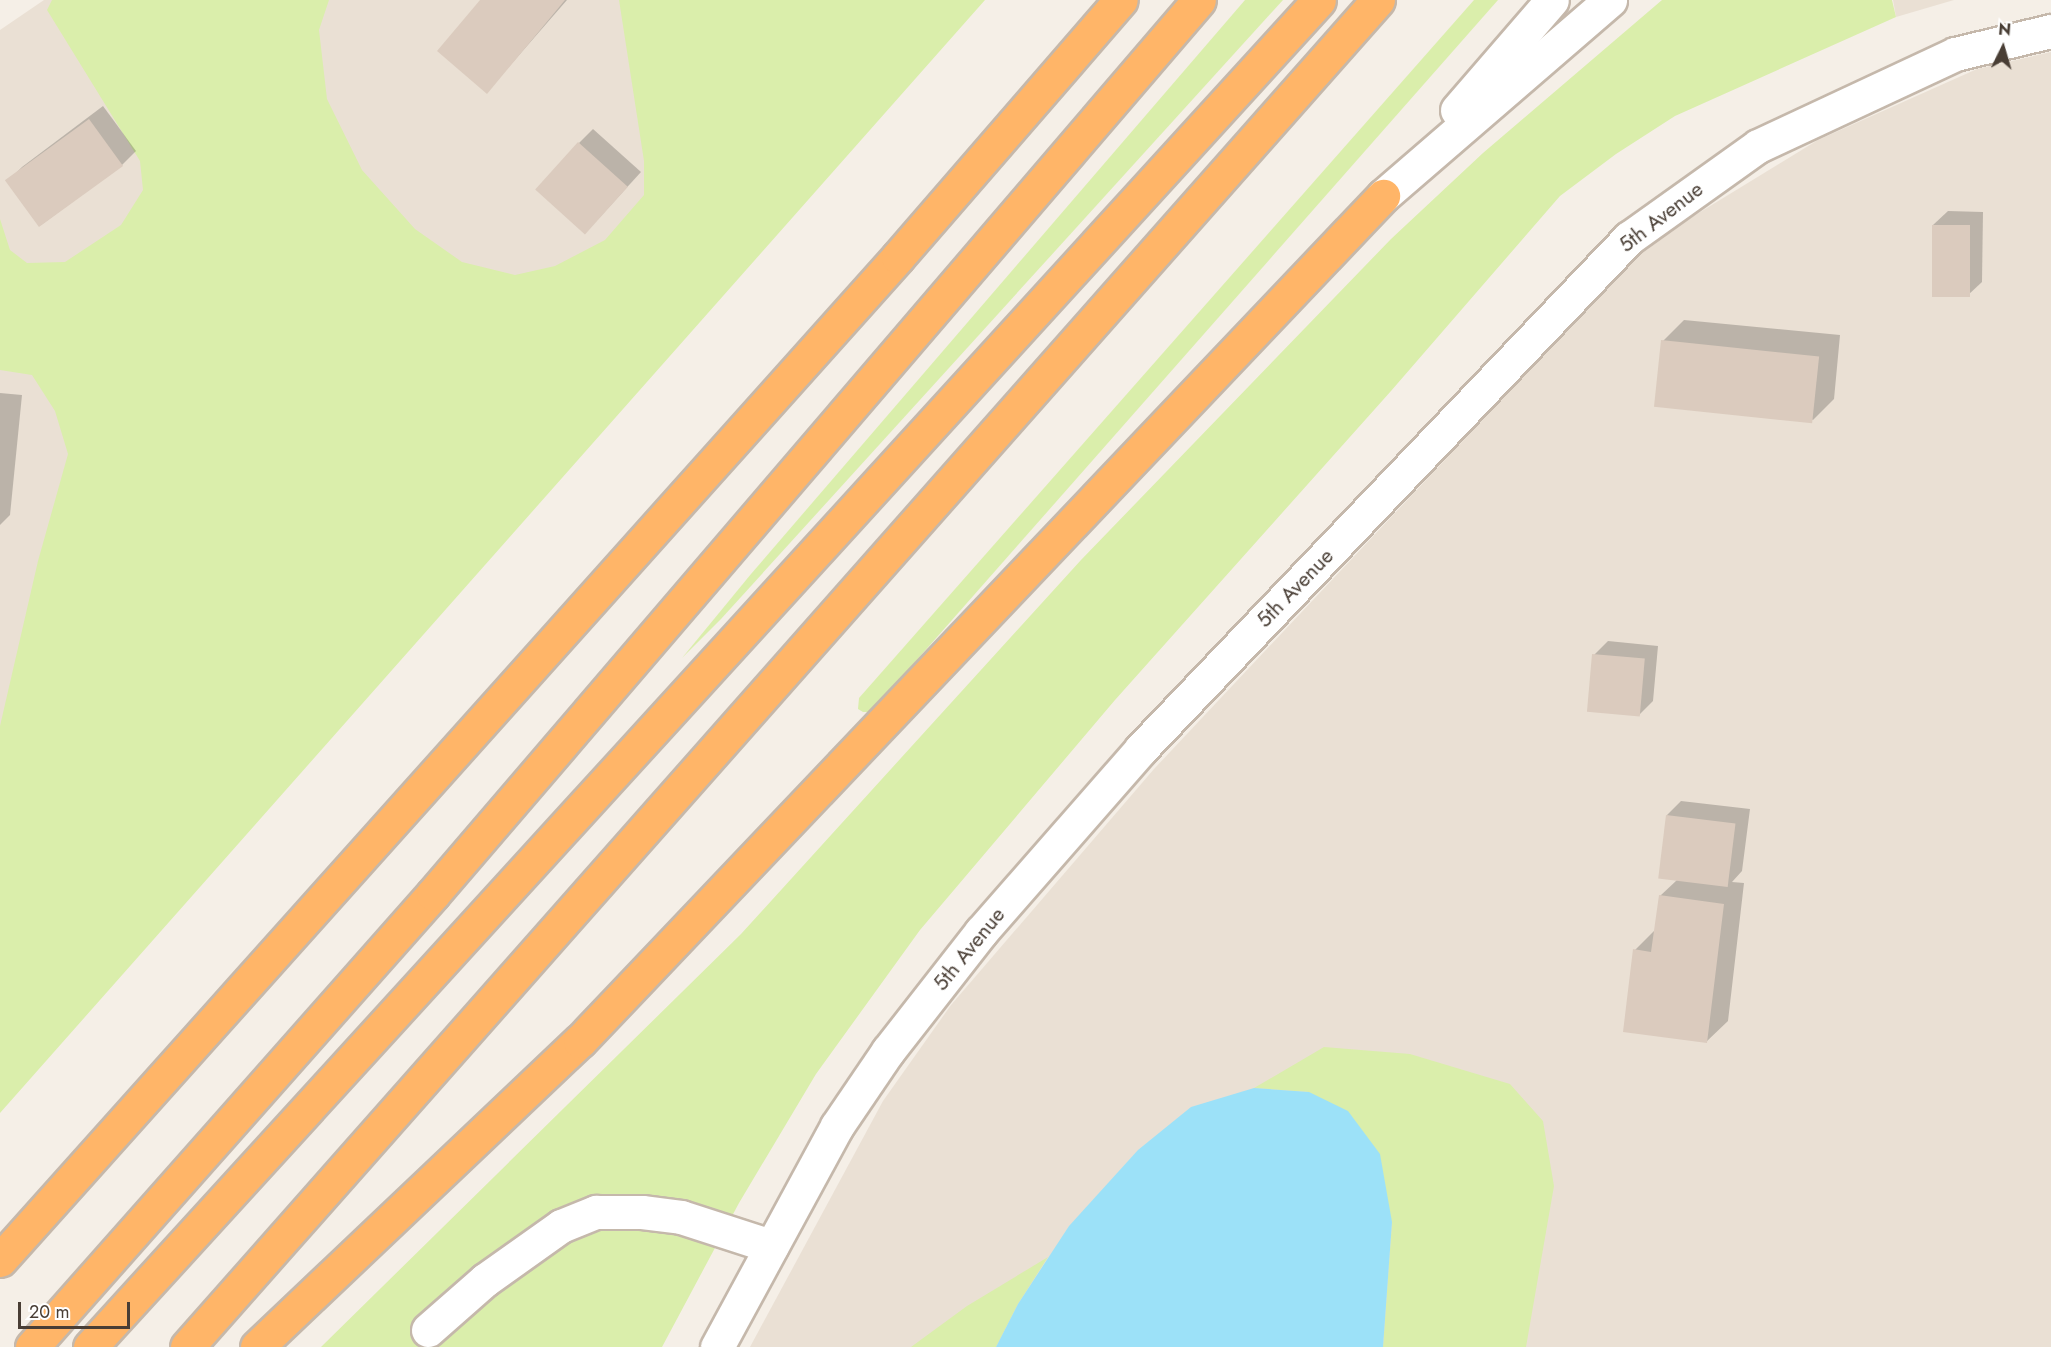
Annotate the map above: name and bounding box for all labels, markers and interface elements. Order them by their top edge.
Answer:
north arrow [1973,18,2033,78]
text: N [1997,18,2012,42]
street label: 5th Avenue [1614,176,1708,258]
street label: 5th Avenue [1251,543,1339,633]
street label: 5th Avenue [928,902,1010,996]
scale bar [21,1290,134,1328]
text: 20 m [29,1299,69,1325]

